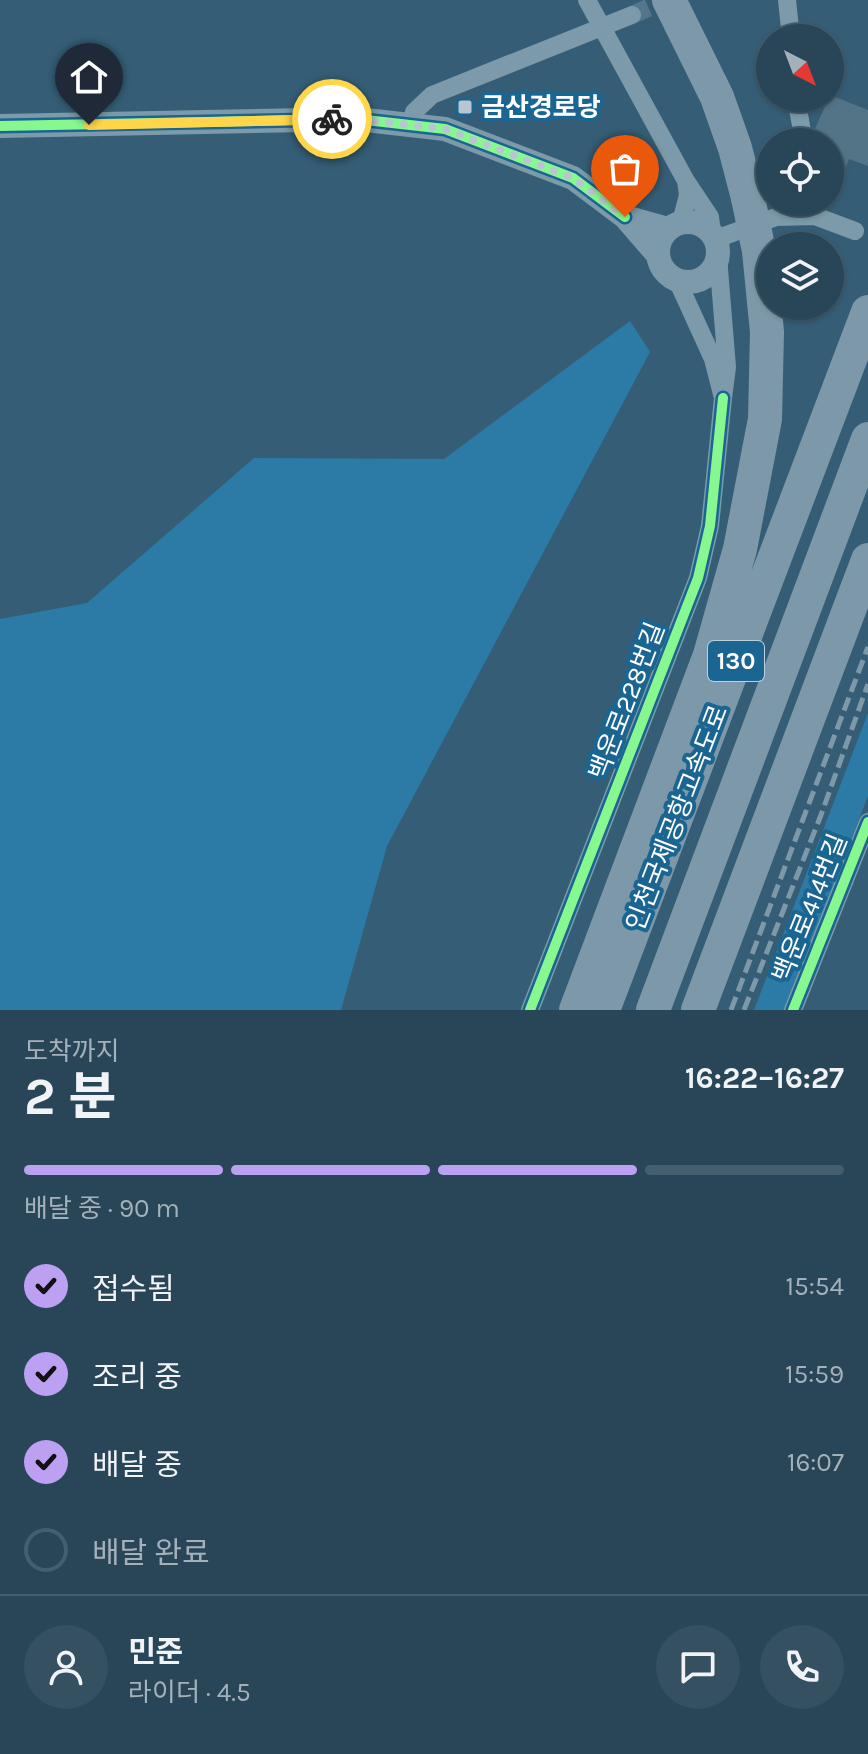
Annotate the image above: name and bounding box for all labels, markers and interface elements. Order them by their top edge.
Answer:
north arrow [756,24,844,112]
map controls [756,24,844,320]
pin [55,43,123,125]
icon: home [67,55,111,99]
courier [292,79,372,159]
place label: 금산경로당 [481,92,601,123]
icon: bike [310,97,354,141]
marker: 금산경로당 [456,98,474,116]
button: locate [756,128,844,216]
pin [591,135,659,217]
icon: bag [603,147,647,191]
button: layers [756,232,844,320]
street label: 백운로228번길 [583,618,671,784]
road number: 130 [708,641,764,681]
street label: 인천국제공항고속도로 [620,701,734,935]
street label: 백운로414번길 [766,829,854,987]
text: 도착까지 [24,1036,120,1067]
text: 16:22–16:27 [685,1060,844,1096]
text: 2 분 [24,1066,116,1127]
text: 배달 중 · 90 m [24,1193,180,1224]
icon: check [24,1264,68,1308]
text: 접수됨 [92,1271,175,1307]
text: 15:54 [786,1271,844,1302]
icon: check [24,1352,68,1396]
text: 조리 중 [92,1359,182,1395]
text: 15:59 [785,1359,844,1390]
icon: check [24,1440,68,1484]
text: 배달 중 [92,1447,182,1483]
text: 16:07 [787,1447,844,1478]
text: 배달 완료 [92,1535,210,1571]
button: person [24,1625,108,1709]
button: chat [656,1625,740,1709]
button: phone [760,1625,844,1709]
text: 민준 [128,1634,183,1670]
text: 라이더 · 4.5 [128,1677,251,1708]

